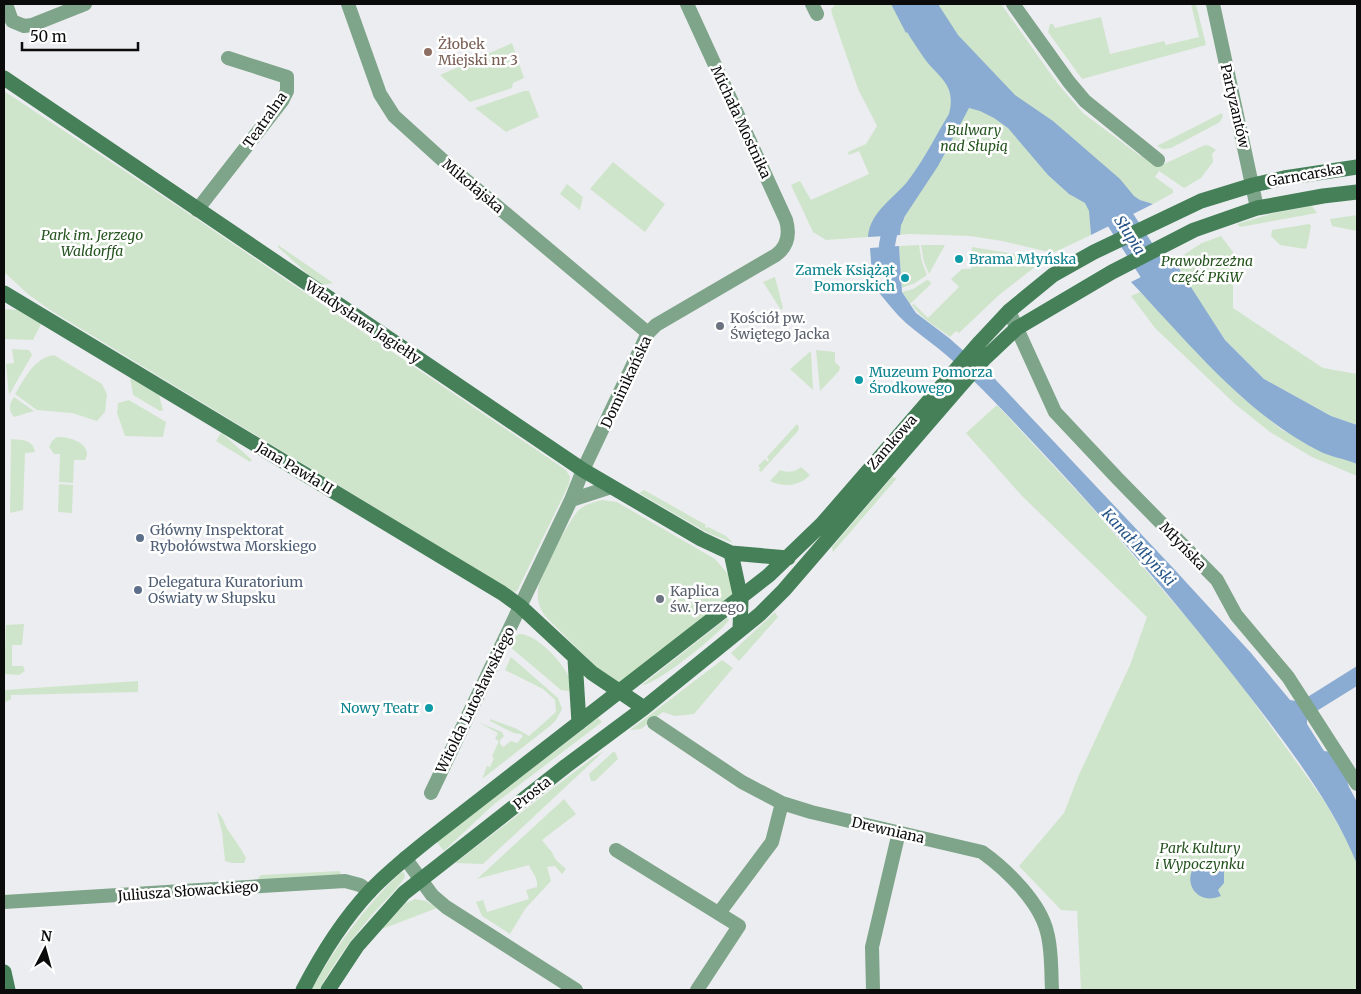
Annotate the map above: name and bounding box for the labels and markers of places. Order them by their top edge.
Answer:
place label: Żłobek Miejski nr 3 [438,35,518,69]
marker: Żłobek Miejski nr 3 [422,46,434,58]
place label: Brama Młyńska [969,250,1077,268]
marker: Brama Młyńska [953,253,965,265]
place label: Zamek Książąt Pomorskich [795,261,896,295]
marker: Zamek Książąt Pomorskich [899,272,911,284]
place label: Kościół pw. Świętego Jacka [730,309,830,343]
marker: Kościół pw. Świętego Jacka [714,320,726,332]
place label: Muzeum Pomorza Środkowego [869,363,993,397]
marker: Muzeum Pomorza Środkowego [853,374,865,386]
place label: Główny Inspektorat Rybołówstwa Morskiego [150,521,316,555]
marker: Główny Inspektorat Rybołówstwa Morskiego [134,532,146,544]
place label: Delegatura Kuratorium Oświaty w Słupsku [148,573,303,607]
place label: Kaplica św. Jerzego [670,582,744,616]
marker: Delegatura Kuratorium Oświaty w Słupsku [132,584,144,596]
marker: Kaplica św. Jerzego [654,593,666,605]
place label: Nowy Teatr [340,699,419,717]
marker: Nowy Teatr [423,702,435,714]

